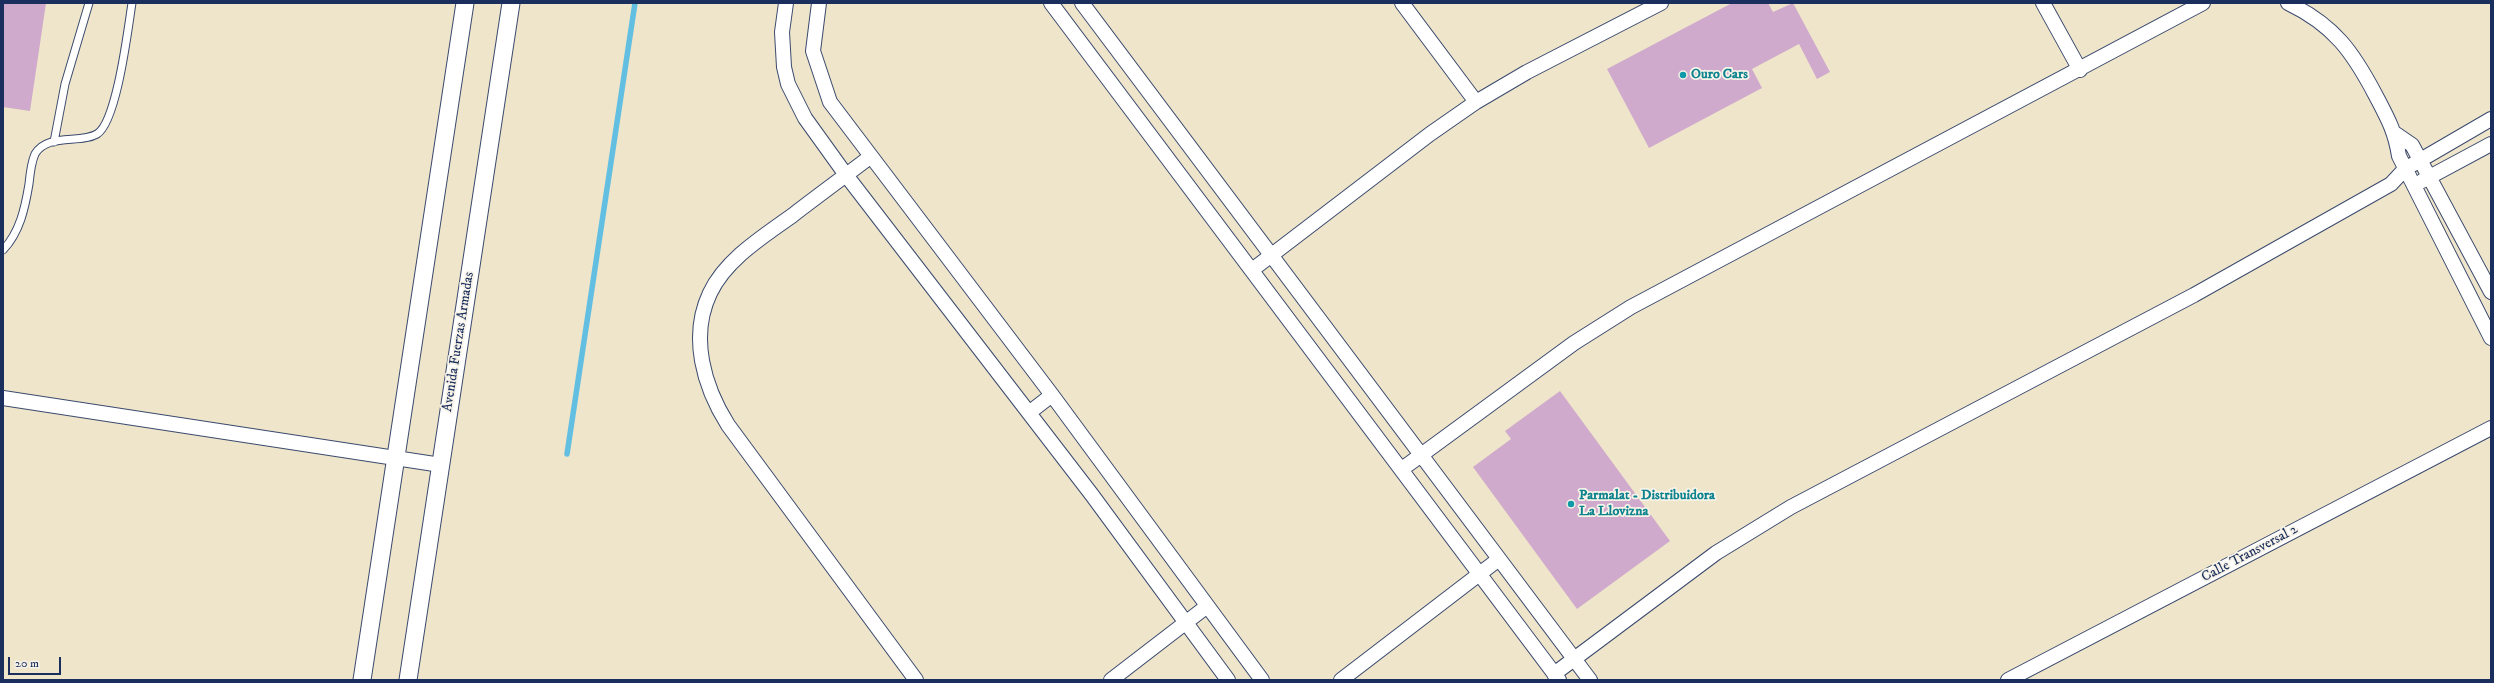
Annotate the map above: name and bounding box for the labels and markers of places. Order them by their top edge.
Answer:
place label: Ouro Cars [1691,67,1748,83]
marker: Ouro Cars [1678,70,1688,80]
place label: Parmalat - Distribuidora La Llovizna [1579,488,1715,520]
marker: Parmalat - Distribuidora La Llovizna [1566,499,1576,509]

